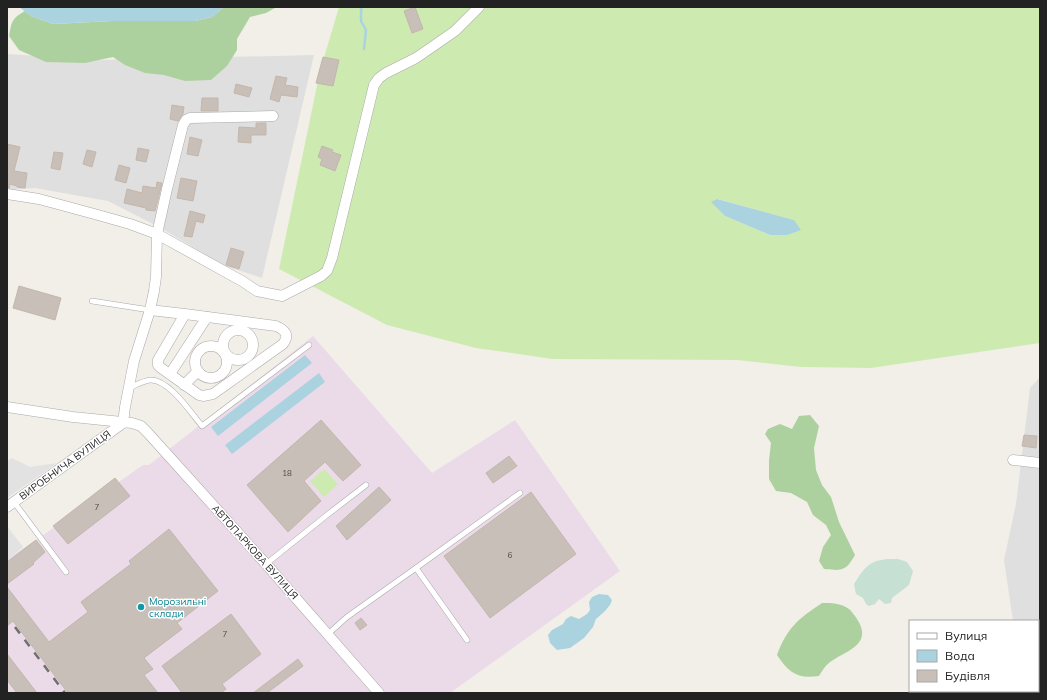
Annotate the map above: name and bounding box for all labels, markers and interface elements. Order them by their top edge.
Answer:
street label: ВИРОБНИЧА ВУЛИЦЯ [17,427,113,503]
house number: 18 [282,468,292,478]
house number: 7 [95,502,100,512]
street label: АВТОПАРКОВА ВУЛИЦЯ [209,502,301,602]
house number: 6 [508,550,513,560]
place label: Морозильні склади [149,595,206,620]
marker: Морозильні склади [136,602,146,612]
legend [909,620,1039,692]
text: Вулиця [945,628,987,643]
house number: 7 [223,629,228,639]
text: Вода [945,648,975,663]
text: Будівля [945,668,990,683]

